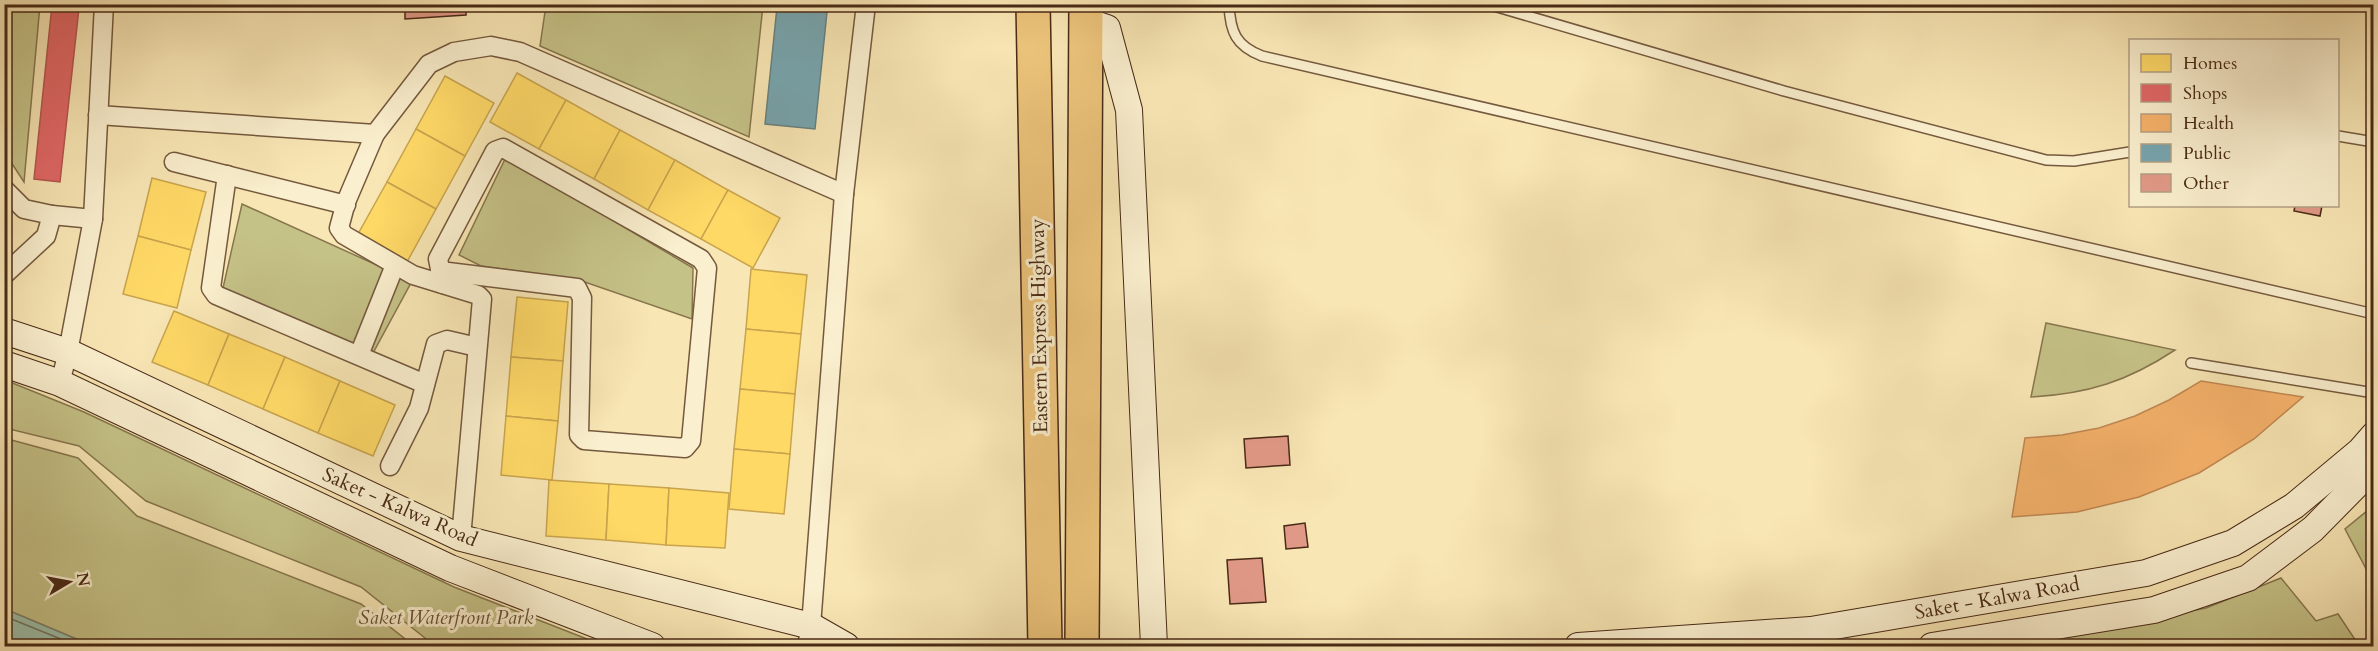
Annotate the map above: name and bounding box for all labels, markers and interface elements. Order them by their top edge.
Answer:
legend [2129,39,2339,207]
text: Homes [2183,51,2237,76]
text: Shops [2183,81,2227,106]
text: Health [2183,111,2234,136]
text: Public [2183,141,2231,166]
text: Other [2183,171,2229,196]
street label: Eastern Express Highway [1024,218,1054,434]
street label: Saket - Kalwa Road [318,461,482,553]
north arrow [39,552,99,612]
street label: Saket - Kalwa Road [1912,570,2082,626]
text: N [71,571,95,588]
park label: Saket Waterfront Park [359,604,533,631]

